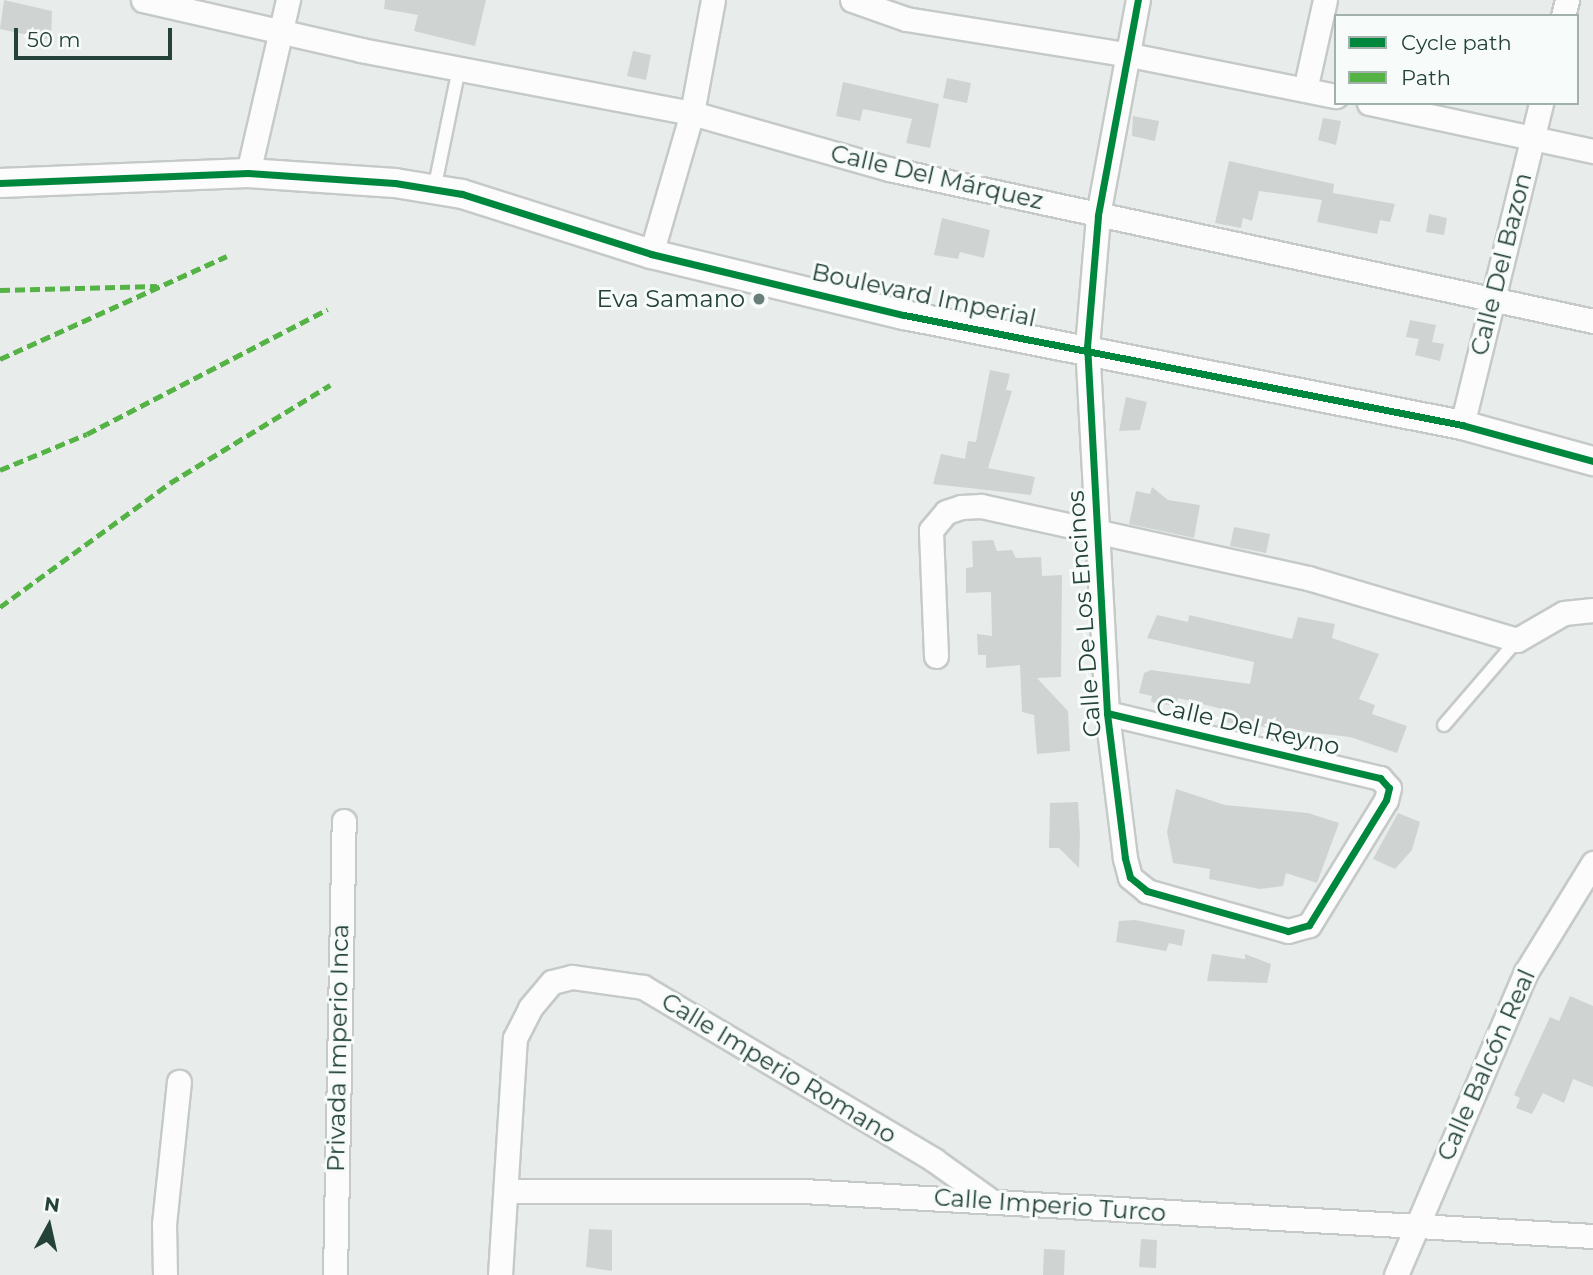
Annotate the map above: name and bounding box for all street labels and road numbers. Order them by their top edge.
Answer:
street label: Calle Del Márquez [828,139,1046,215]
street label: Calle Del Bazon [1464,170,1538,358]
street label: Boulevard Imperial [809,257,1039,333]
street label: Calle De Los Encinos [1061,490,1107,738]
street label: Calle Del Reyno [1153,691,1343,761]
street label: Privada Imperio Inca [321,924,355,1172]
street label: Calle Balcón Real [1431,965,1541,1165]
street label: Calle Imperio Romano [656,986,902,1150]
street label: Calle Imperio Turco [933,1183,1167,1227]

